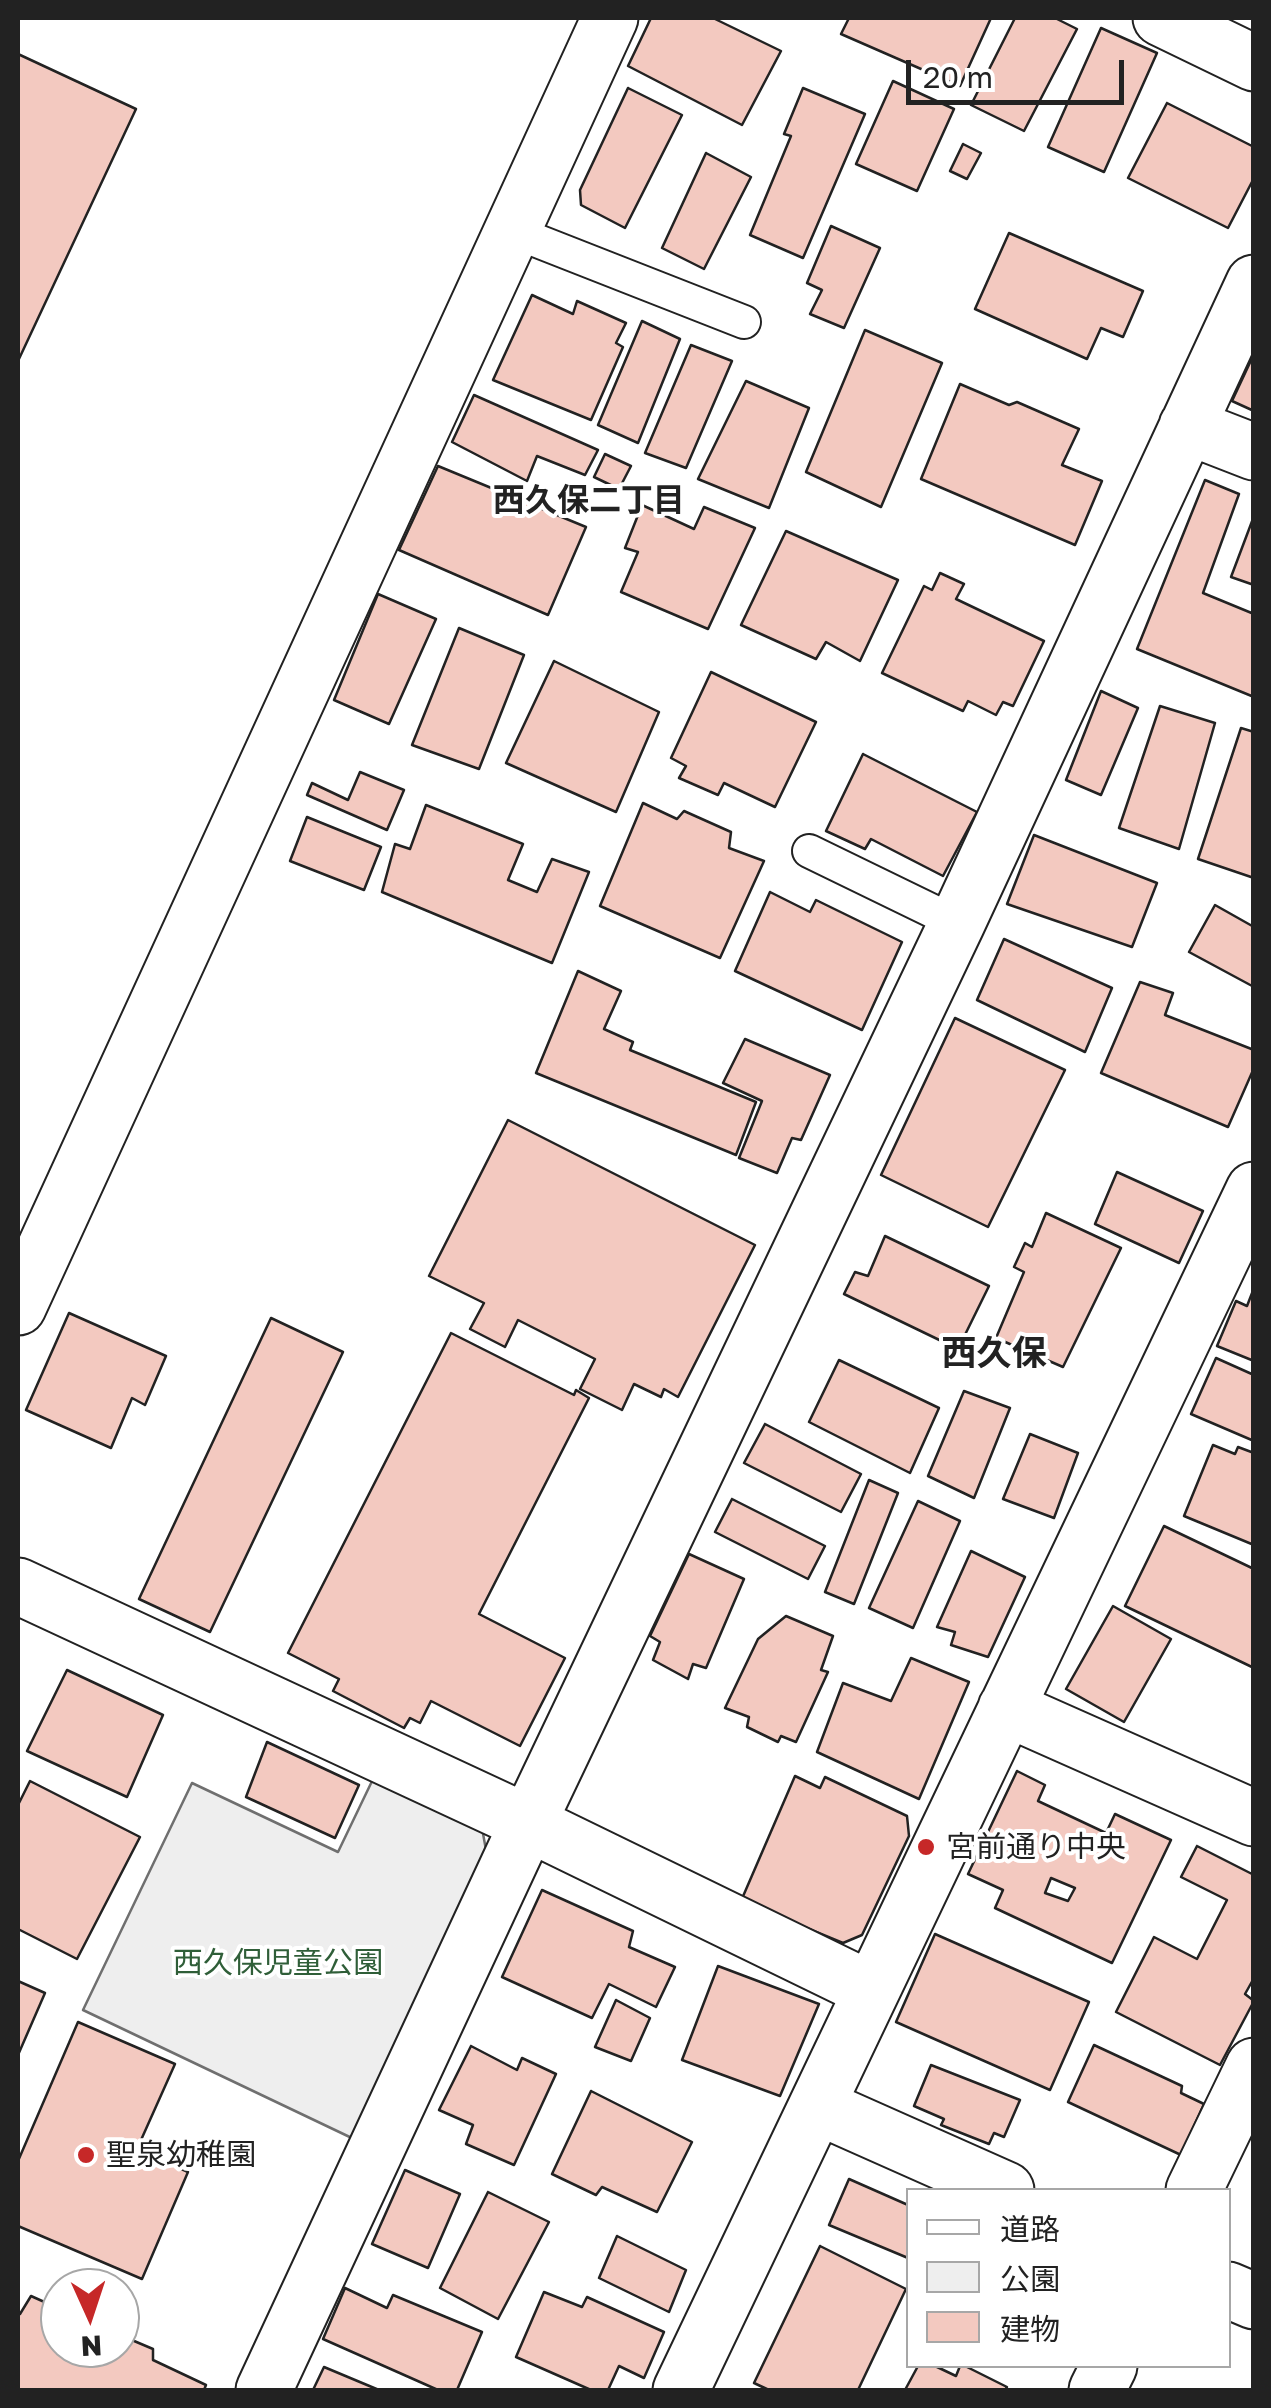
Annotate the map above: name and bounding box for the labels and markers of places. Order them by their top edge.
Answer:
place label: 宮前通り中央 [946,1829,1126,1865]
marker: 宮前通り中央 [915,1836,937,1858]
place label: 聖泉幼稚園 [106,2137,256,2173]
marker: 聖泉幼稚園 [75,2144,97,2166]

